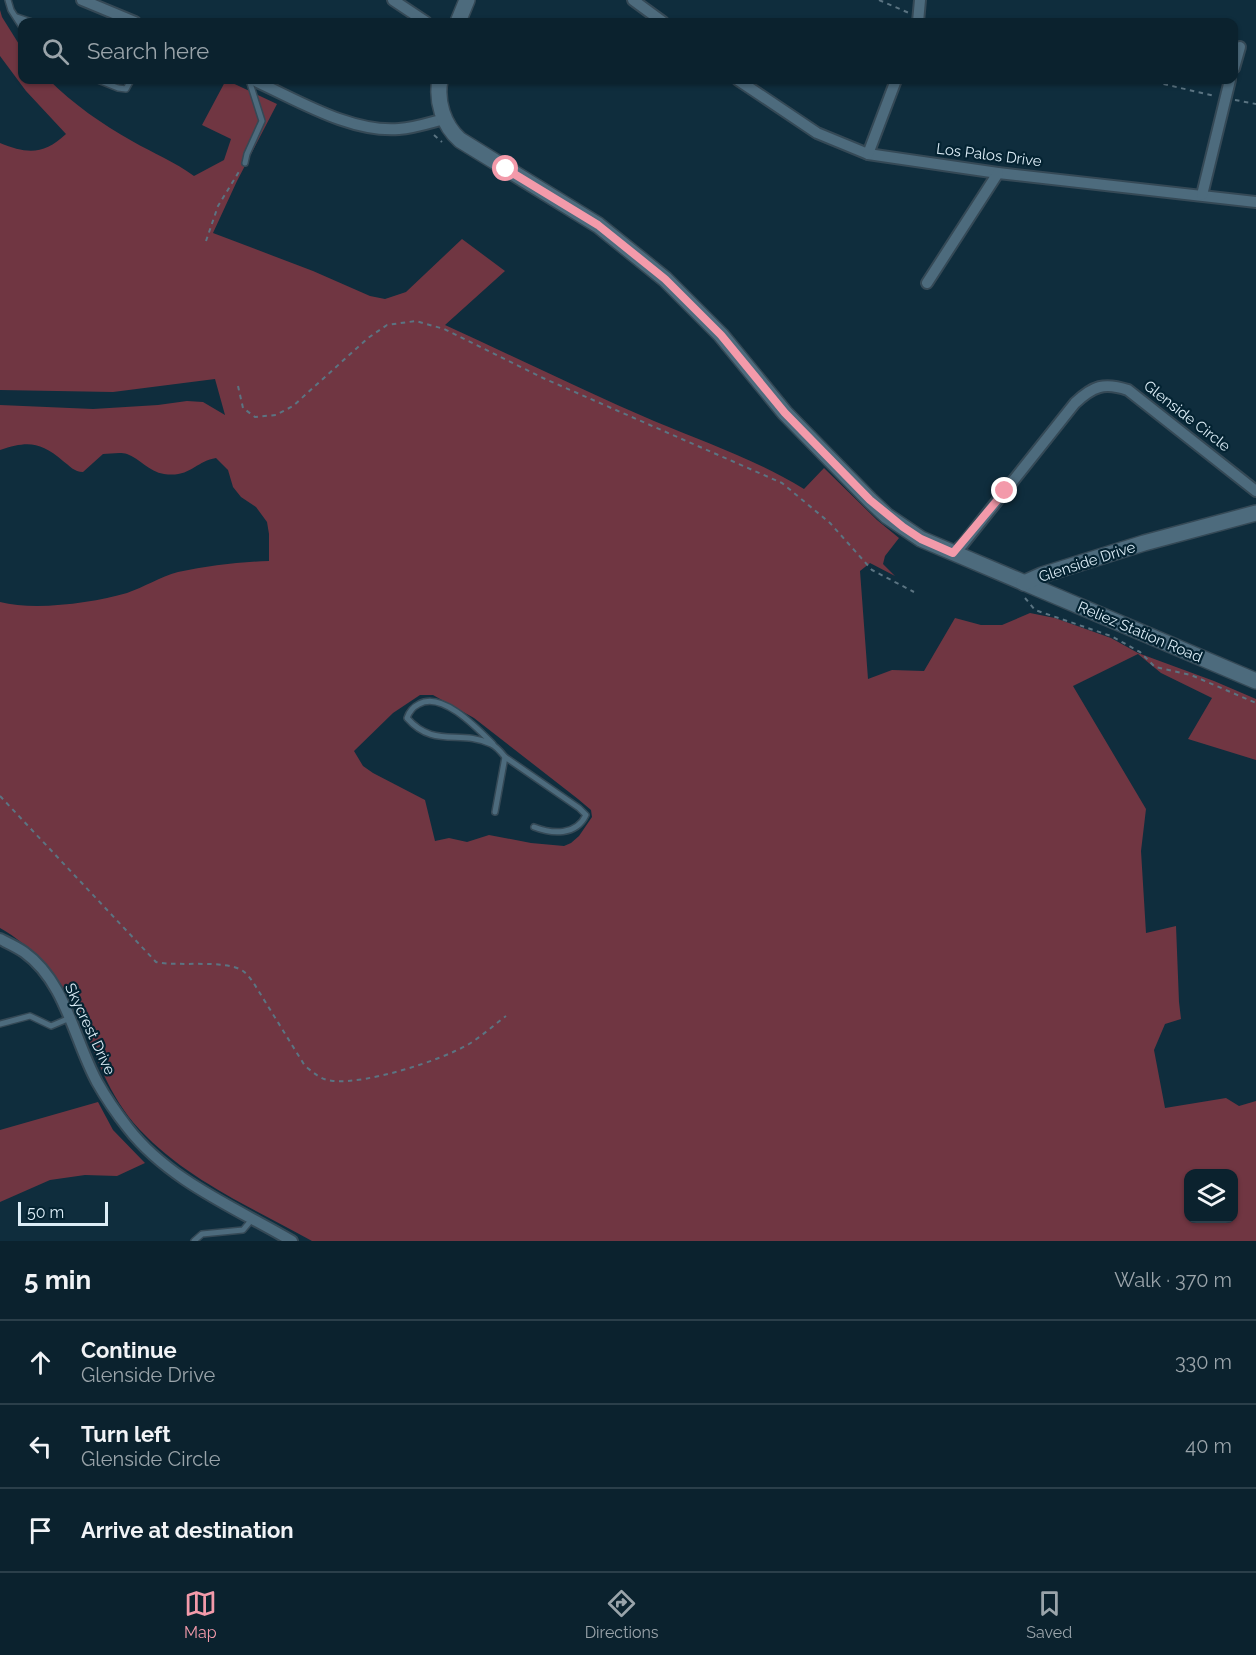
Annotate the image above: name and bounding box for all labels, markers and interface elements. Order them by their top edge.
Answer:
search box [18,18,1238,84]
icon: search [39,35,72,68]
text: Search here [87,38,209,64]
street label: Los Palos Drive [935,140,1043,170]
route start [492,155,518,181]
street label: Glenside Circle [1140,377,1234,455]
route end [991,477,1017,503]
street label: Glenside Drive [1036,538,1138,586]
street label: Reliez Station Road [1075,598,1205,666]
street label: Skycrest Drive [61,980,119,1078]
map controls [1184,1169,1238,1223]
button: layers [1184,1169,1238,1223]
scale bar [18,1199,108,1226]
text: 50 m [27,1203,64,1222]
text: 5 min [24,1265,91,1295]
text: Walk · 370 m [1114,1268,1232,1292]
text: Continue [81,1337,177,1363]
icon: ahead [24,1346,57,1379]
text: 330 m [1175,1350,1232,1374]
text: Glenside Drive [81,1363,215,1387]
text: Turn left [81,1421,171,1447]
icon: left [24,1430,57,1463]
text: 40 m [1185,1434,1232,1458]
text: Glenside Circle [81,1447,220,1471]
icon: arrive [24,1514,57,1547]
text: Arrive at destination [81,1517,294,1543]
tab: Map [184,1587,217,1642]
tab: Directions [585,1587,659,1642]
tab: Saved [1026,1587,1072,1642]

